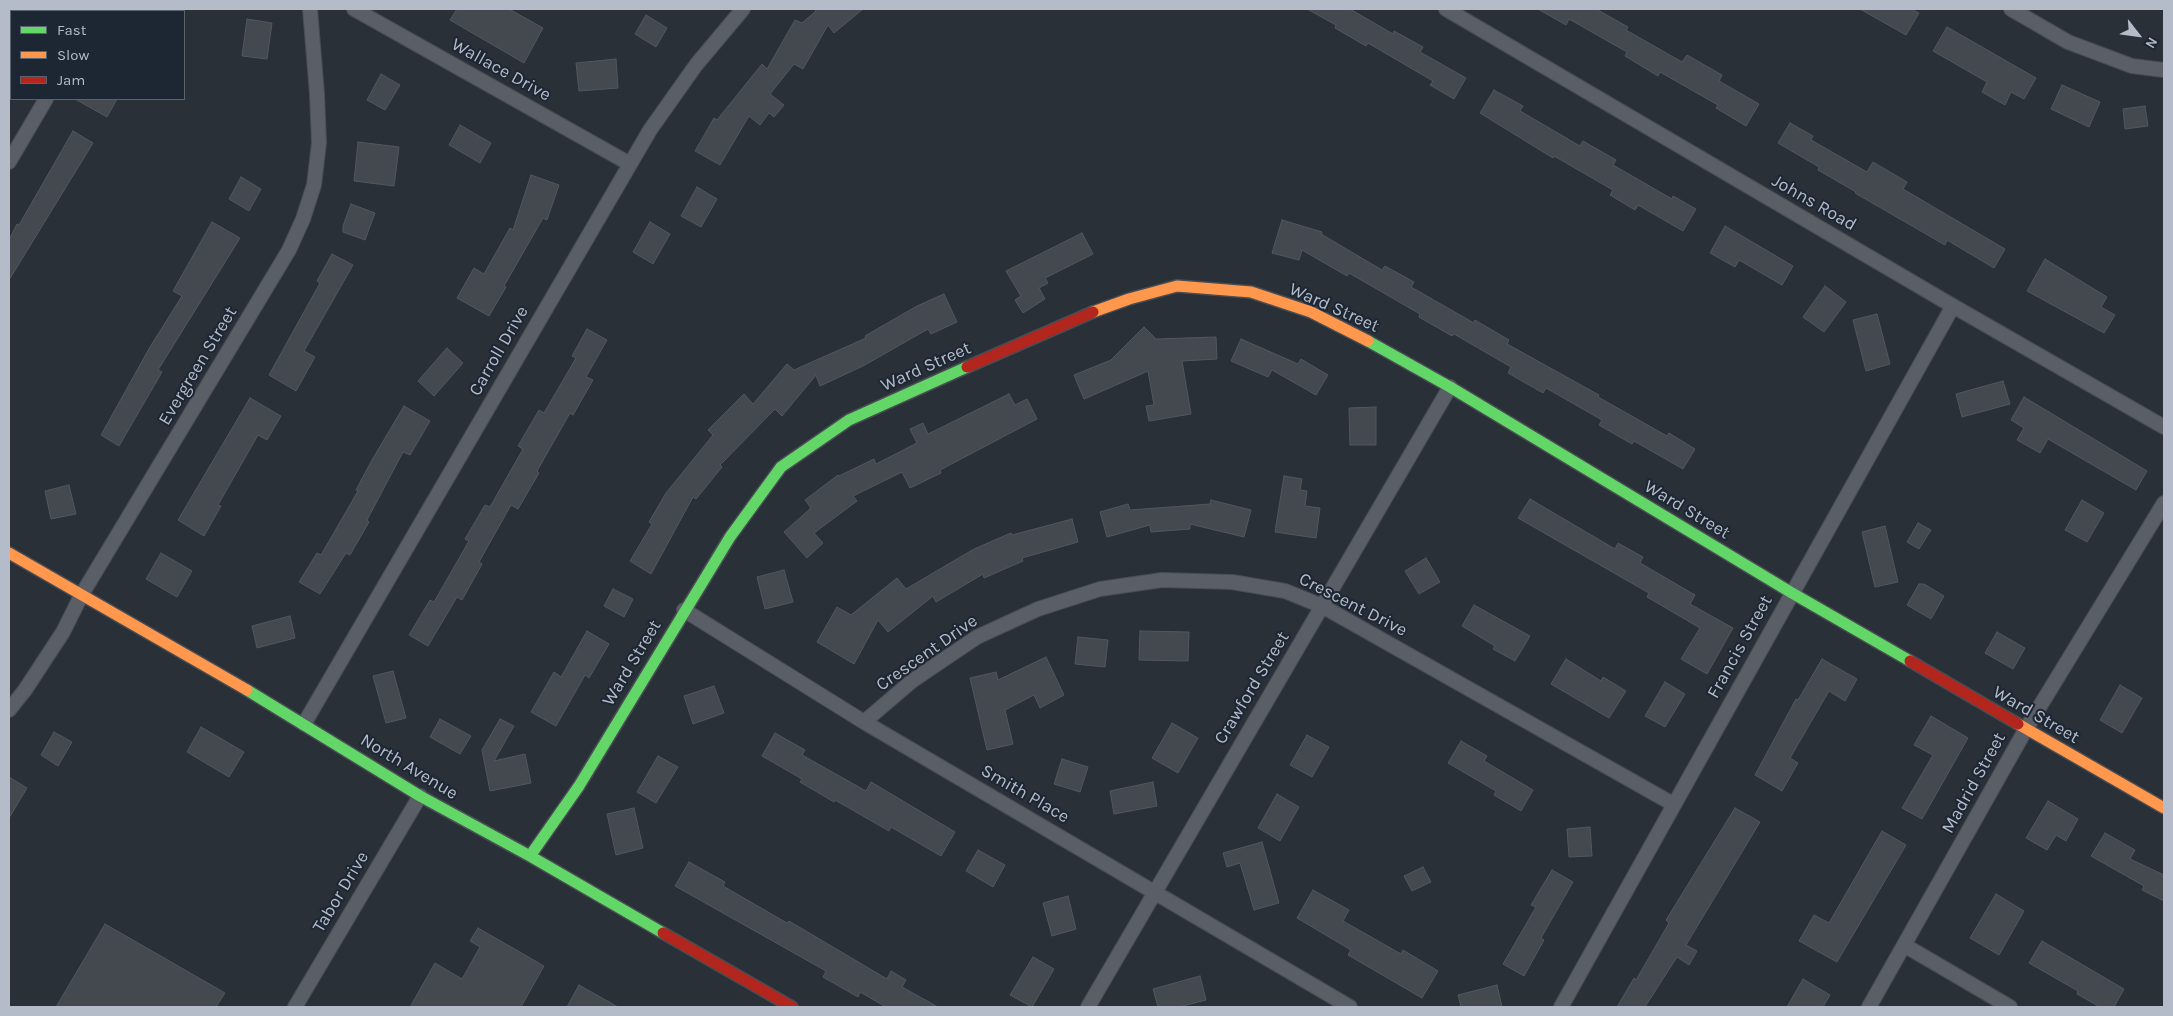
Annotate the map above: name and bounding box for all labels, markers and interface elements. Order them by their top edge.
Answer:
legend [10,10,185,100]
north arrow [2113,10,2163,60]
text: Fast [57,21,86,39]
street label: Wallace Drive [448,34,554,106]
text: N [2142,34,2161,51]
text: Slow [57,46,89,64]
text: Jam [57,71,85,89]
street label: Johns Road [1768,170,1860,236]
street label: Ward Street [1286,279,1382,337]
street label: Carroll Drive [465,302,533,400]
street label: Evergreen Street [154,303,242,429]
street label: Ward Street [878,338,974,396]
street label: Ward Street [1640,476,1734,544]
street label: Crescent Drive [1295,568,1411,642]
street label: Francis Street [1703,592,1777,702]
street label: Crescent Drive [872,610,982,696]
street label: Ward Street [598,616,666,710]
street label: Crawford Street [1210,628,1294,748]
street label: Ward Street [1989,682,2083,748]
street label: North Avenue [356,729,462,805]
street label: Madrid Street [1937,729,2011,837]
street label: Smith Place [977,760,1073,828]
street label: Tabor Drive [308,848,374,936]

